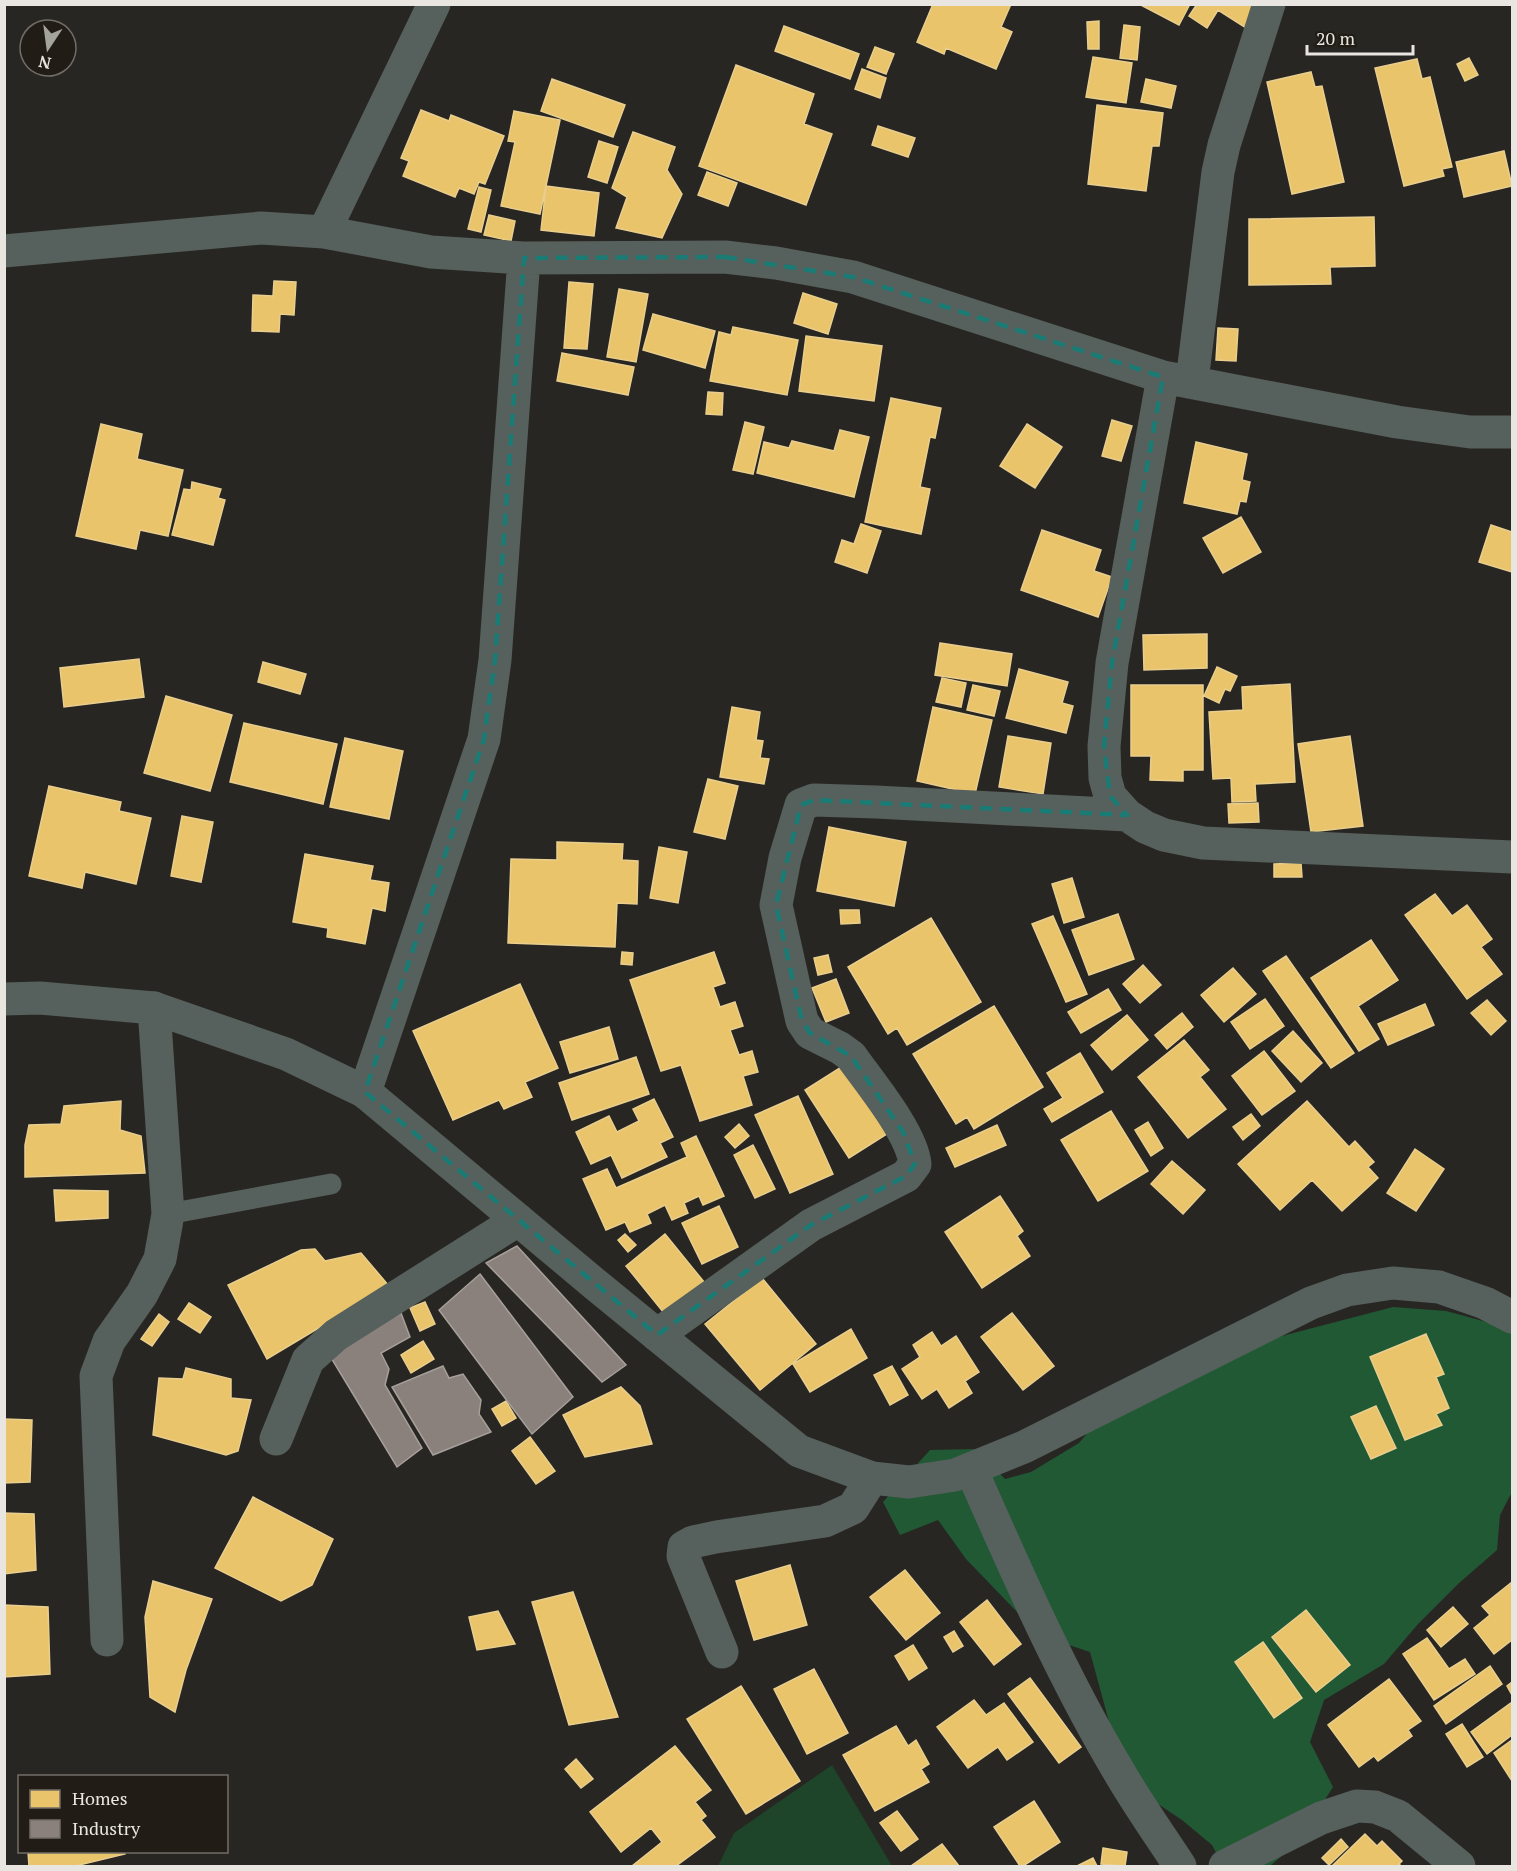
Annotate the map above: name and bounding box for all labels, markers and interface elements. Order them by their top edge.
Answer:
north arrow [18,18,78,78]
scale bar [1307,18,1414,56]
text: 20 m [1316,26,1356,50]
text: N [36,51,53,75]
legend [18,1775,228,1853]
text: Homes [72,1786,127,1810]
text: Industry [72,1816,141,1840]

